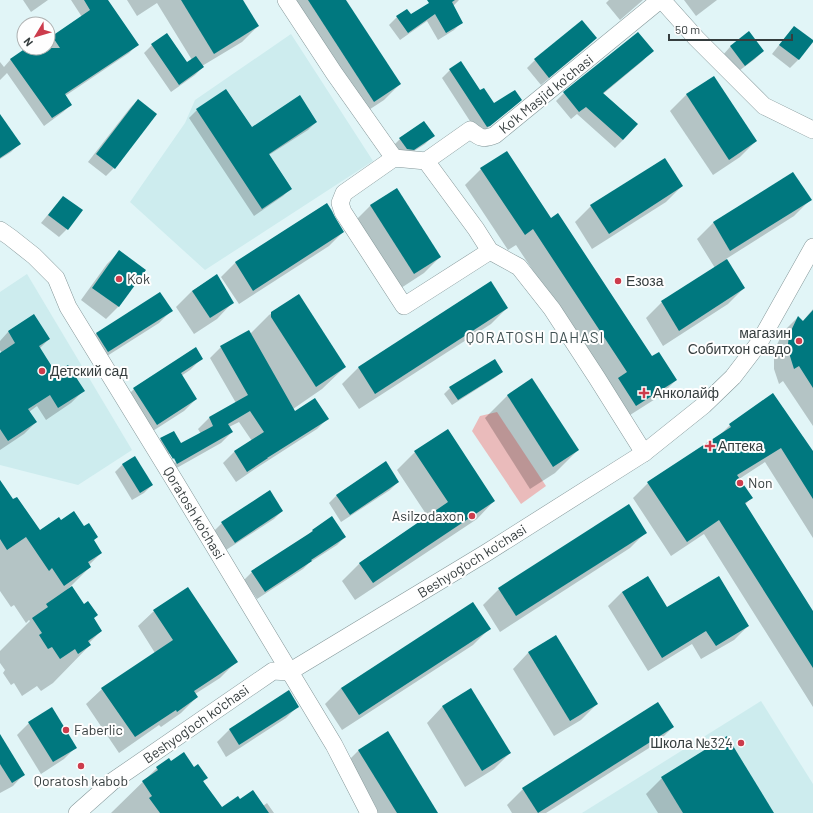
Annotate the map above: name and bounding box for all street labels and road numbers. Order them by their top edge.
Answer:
street label: Ko'k Masjid ko'chasi [495,50,596,137]
street label: Qoratosh ko'chasi [160,463,229,562]
street label: Beshyog'och ko'chasi [414,520,529,601]
street label: Beshyog'och ko'chasi [139,681,252,767]

